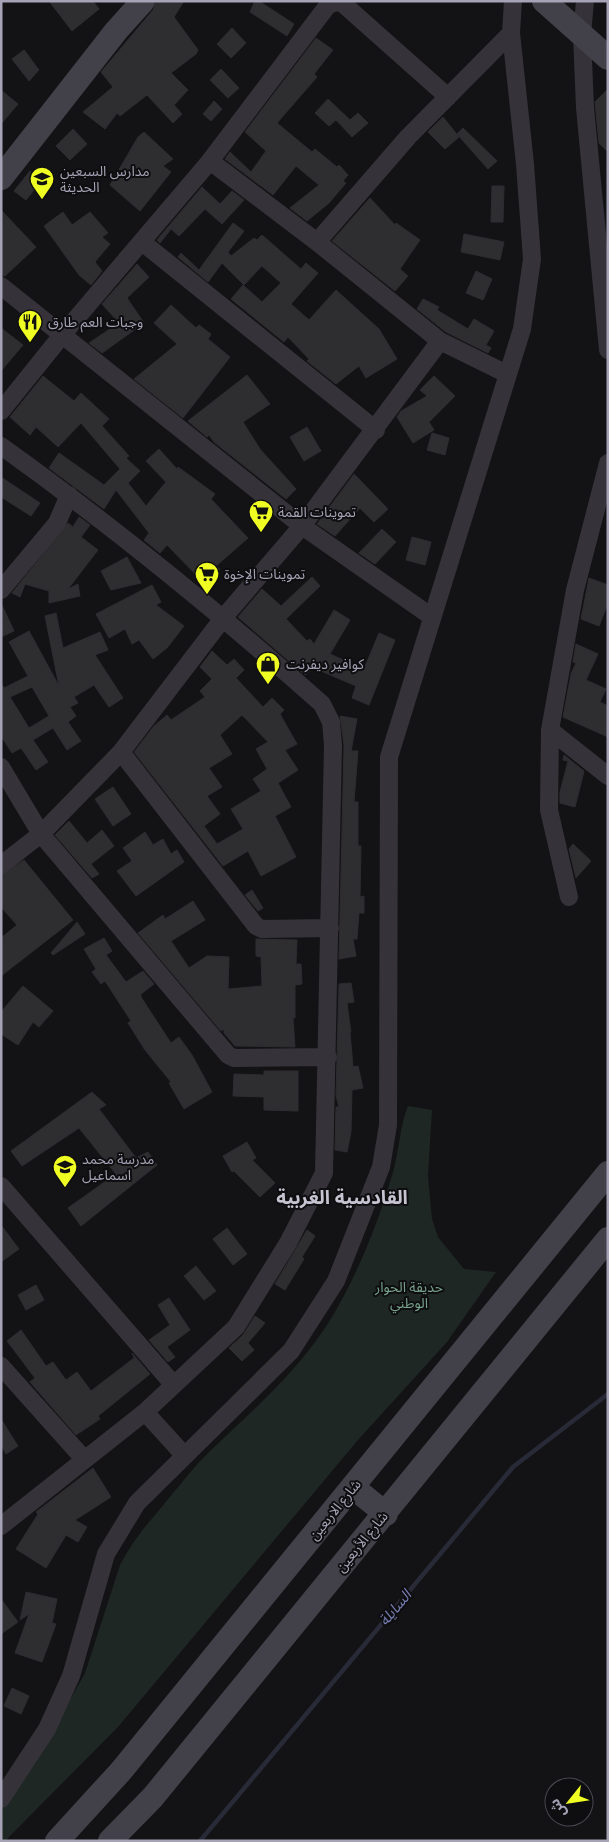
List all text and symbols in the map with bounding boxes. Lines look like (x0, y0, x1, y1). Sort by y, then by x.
place label: مدارس السبعين الحديثة (60, 163, 150, 196)
school or university icon: مدارس السبعين الحديثة (29, 166, 55, 200)
restaurant icon: وجبات العم طارق (17, 309, 43, 343)
place label: وجبات العم طارق (48, 314, 143, 333)
supermarket icon: تموينات القمة (248, 499, 274, 533)
place label: تموينات القمة (278, 504, 356, 521)
supermarket icon: تموينات الإخوة (194, 561, 220, 595)
place label: تموينات الإخوة (224, 566, 305, 584)
shop icon: كوافير ديفرنت (255, 651, 281, 685)
place label: كوافير ديفرنت (286, 656, 364, 673)
place label: مدرسة محمد اسماعيل (82, 1151, 154, 1184)
school or university icon: مدرسة محمد اسماعيل (52, 1154, 78, 1188)
district label: القادسية الغربية (276, 1187, 408, 1209)
park label: حديقة الحوار الوطني (374, 1279, 443, 1314)
street label: شارع الاربعين (305, 1476, 366, 1545)
street label: شارع الأربعين (332, 1508, 393, 1577)
water label: السايلة (375, 1585, 416, 1629)
north arrow (544, 1777, 594, 1827)
text: ش (546, 1796, 570, 1821)

